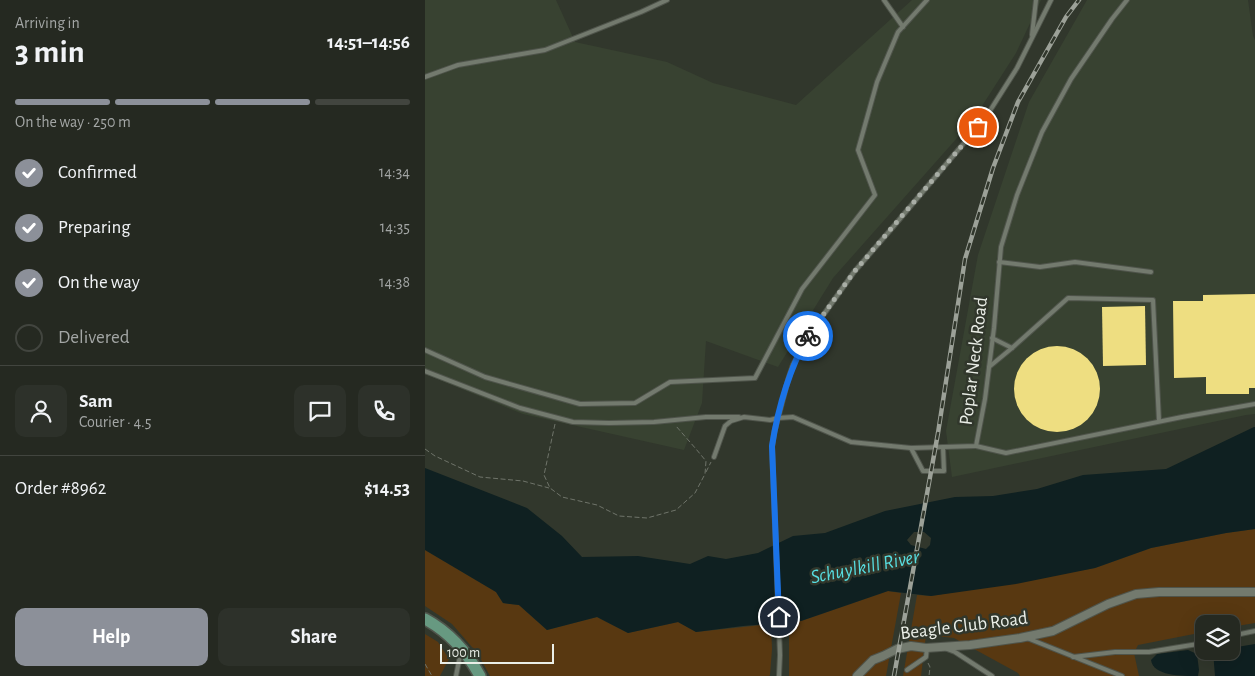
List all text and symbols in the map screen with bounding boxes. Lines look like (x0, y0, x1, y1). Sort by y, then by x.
text: Arriving in (15, 15, 80, 31)
text: 14:51–14:56 (327, 33, 410, 52)
text: 3 min (15, 36, 85, 68)
pin (957, 106, 999, 148)
icon: bag (964, 113, 992, 141)
text: On the way · 250 m (15, 114, 131, 130)
icon: check (15, 159, 43, 187)
text: Confirmed (58, 163, 137, 182)
text: 14:34 (379, 164, 410, 180)
icon: check (15, 214, 43, 242)
text: Preparing (58, 218, 131, 237)
text: 14:35 (380, 219, 410, 235)
icon: check (15, 269, 43, 297)
text: On the way (58, 273, 140, 292)
text: 14:38 (379, 274, 410, 290)
street label: Poplar Neck Road (957, 296, 991, 426)
courier (783, 311, 833, 361)
icon: bike (794, 322, 822, 350)
text: Delivered (58, 328, 130, 347)
button: person (15, 385, 67, 437)
button: chat (294, 385, 346, 437)
button: phone (358, 385, 410, 437)
text: Sam (79, 392, 113, 411)
text: Courier · 4.5 (79, 414, 151, 430)
text: Order #8962 (15, 479, 106, 498)
text: $14.53 (364, 479, 410, 498)
water label: Schuylkill River (809, 547, 922, 587)
pin (758, 596, 800, 638)
icon: home (765, 603, 793, 631)
button: Help (15, 608, 208, 666)
button: Share (218, 608, 410, 666)
street label: Beagle Club Road (899, 609, 1029, 643)
map controls (1195, 615, 1240, 660)
button: layers (1195, 615, 1240, 660)
scale bar (440, 641, 554, 664)
text: 100 m (447, 646, 480, 660)

